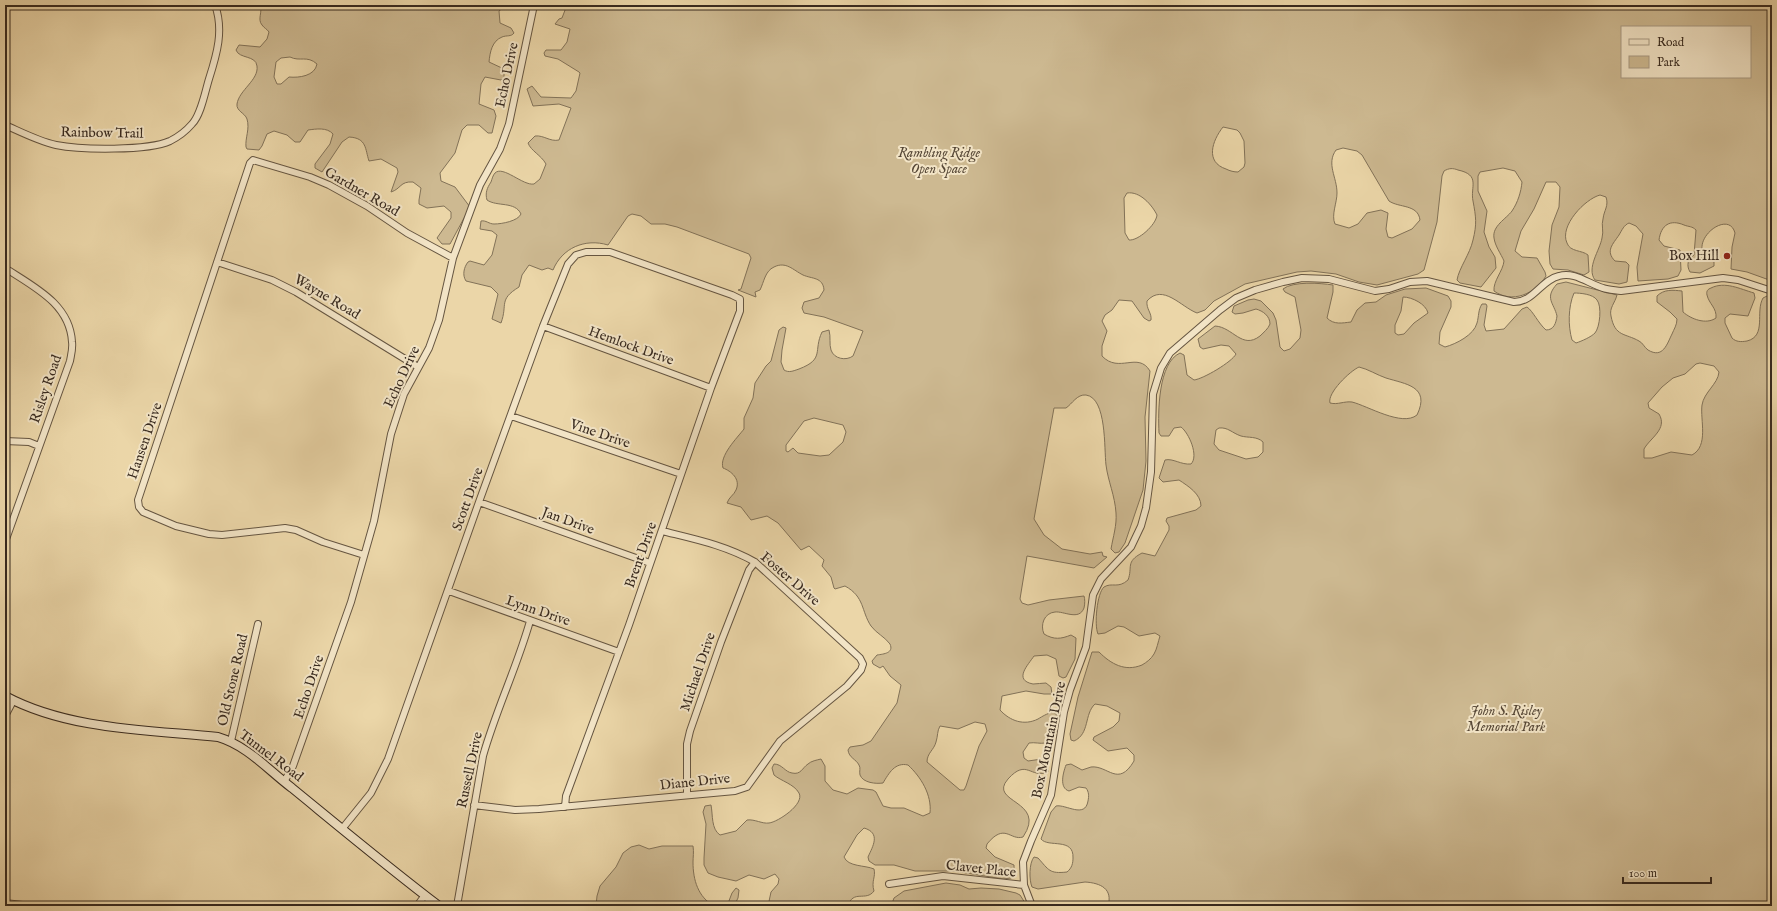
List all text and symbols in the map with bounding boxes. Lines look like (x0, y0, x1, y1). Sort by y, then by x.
legend (1621, 26, 1751, 78)
text: Road (1657, 35, 1685, 50)
street label: Echo Drive (491, 40, 523, 109)
text: Park (1657, 55, 1680, 70)
street label: Rainbow Trail (60, 123, 144, 143)
park label: Rambling Ridge Open Space (898, 144, 980, 178)
street label: Gardner Road (321, 163, 403, 221)
place label: Box Hill (1669, 247, 1719, 265)
marker: Box Hill (1722, 251, 1732, 261)
street label: Wayne Road (291, 270, 364, 324)
street label: Hemlock Drive (586, 322, 677, 370)
street label: Echo Drive (380, 343, 424, 411)
street label: Risley Road (26, 352, 66, 426)
street label: Hansen Drive (123, 400, 167, 482)
street label: Vine Drive (567, 415, 633, 453)
street label: Scott Drive (448, 464, 488, 533)
street label: Jan Drive (537, 503, 597, 539)
street label: Brent Drive (621, 519, 661, 590)
street label: Foster Drive (756, 548, 824, 610)
street label: Lynn Drive (503, 592, 573, 631)
street label: Michael Drive (676, 630, 720, 714)
street label: Old Stone Road (214, 632, 252, 728)
street label: Echo Drive (290, 652, 328, 721)
street label: Box Mountain Drive (1028, 679, 1070, 800)
park label: John S. Risley Memorial Park (1467, 702, 1546, 736)
street label: Tunnel Road (235, 726, 307, 786)
street label: Russell Drive (453, 730, 487, 810)
street label: Diane Drive (659, 769, 732, 795)
street label: Clavet Place (945, 856, 1018, 882)
scale bar (1623, 859, 1711, 885)
text: 100 m (1629, 866, 1657, 881)

